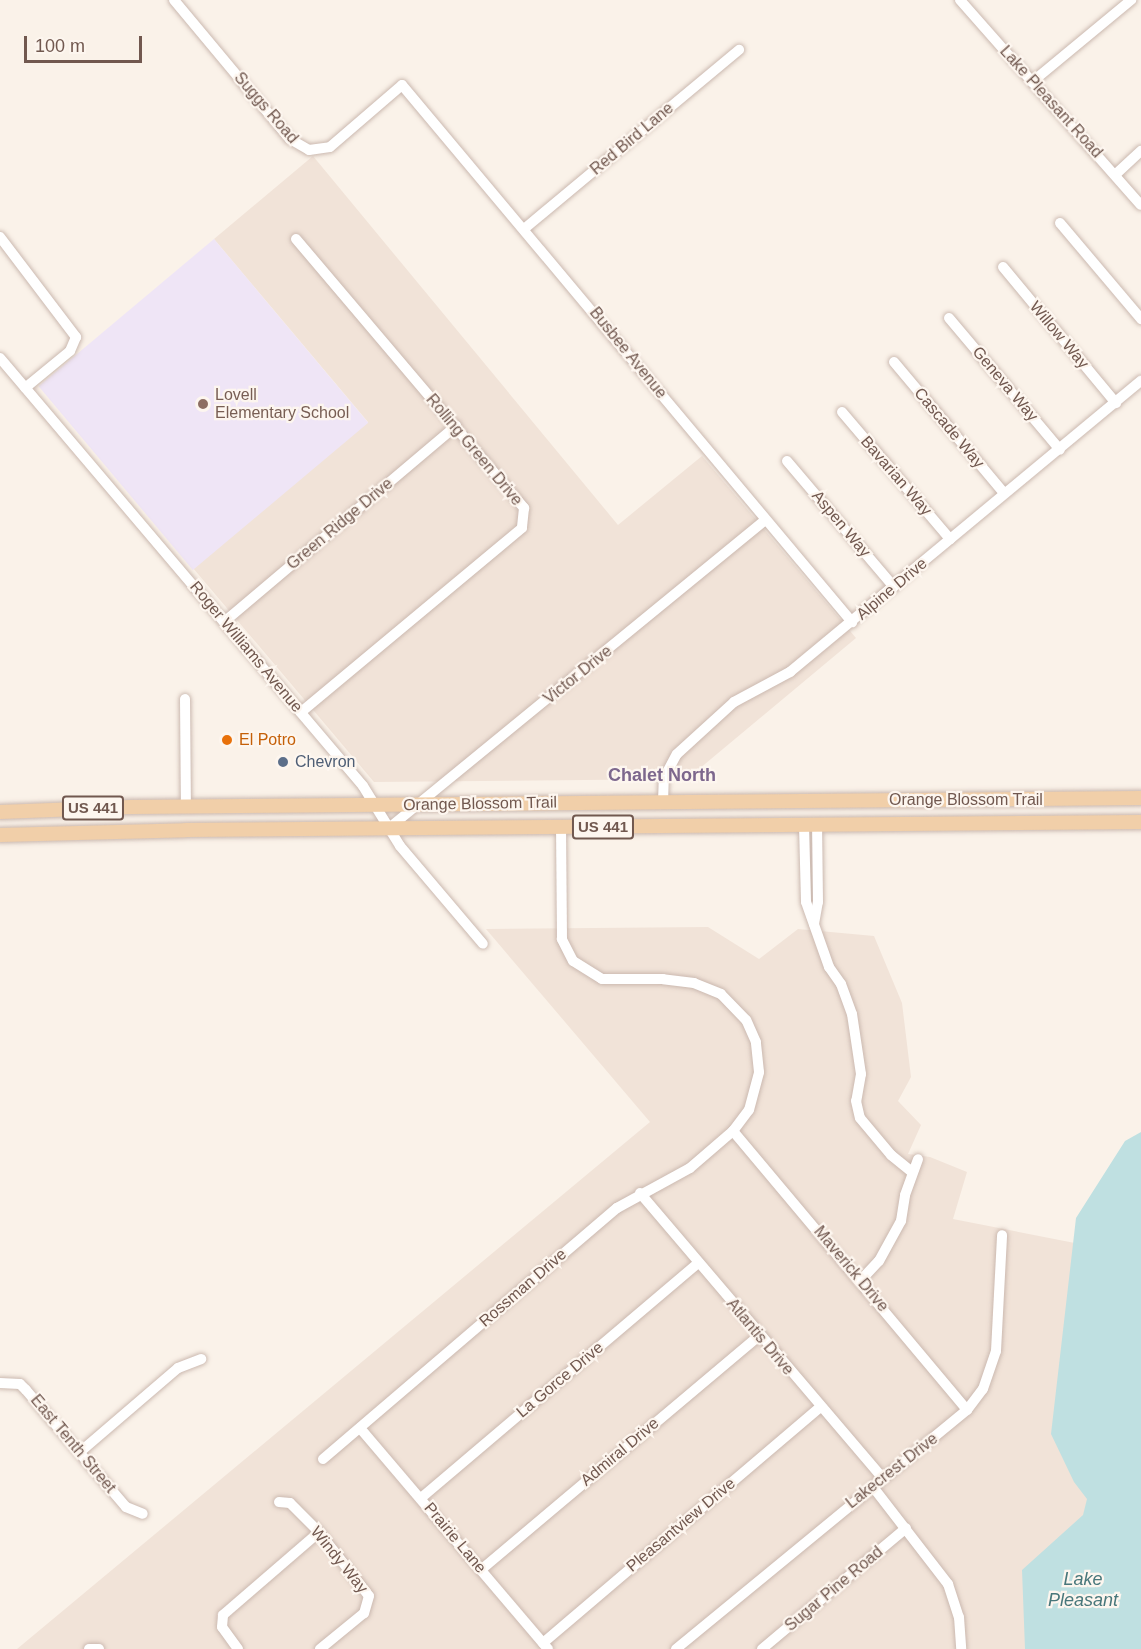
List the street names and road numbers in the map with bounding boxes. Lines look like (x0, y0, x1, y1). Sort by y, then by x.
street label: Lake Pleasant Road (996, 42, 1106, 162)
street label: Suggs Road (230, 68, 302, 148)
street label: Red Bird Lane (587, 99, 677, 179)
street label: Willow Way (1025, 297, 1093, 373)
street label: Busbee Avenue (585, 303, 671, 403)
street label: Geneva Way (968, 343, 1042, 425)
street label: Cascade Way (910, 384, 988, 472)
street label: Rolling Green Drive (422, 390, 526, 510)
street label: Bavarian Way (856, 432, 936, 520)
street label: Green Ridge Drive (283, 474, 397, 574)
street label: Aspen Way (808, 487, 874, 561)
street label: Alpine Drive (853, 554, 931, 624)
street label: Roger Williams Avenue (185, 577, 307, 717)
street label: Victor Drive (540, 642, 616, 708)
street label: Orange Blossom Trail (889, 790, 1043, 810)
street label: Orange Blossom Trail (403, 793, 557, 815)
road number: US 441 (62, 796, 124, 820)
road number: US 441 (572, 815, 634, 839)
street label: Maverick Drive (810, 1222, 892, 1316)
street label: Rossman Drive (475, 1245, 571, 1331)
street label: Atlantis Drive (722, 1295, 798, 1379)
street label: La Gorce Drive (513, 1338, 607, 1422)
street label: East Tenth Street (26, 1391, 120, 1497)
street label: Admiral Drive (577, 1414, 663, 1490)
street label: Lakecrest Drive (842, 1429, 942, 1513)
street label: Pleasantview Drive (623, 1474, 739, 1576)
street label: Prairie Lane (420, 1499, 490, 1577)
street label: Windy Way (306, 1523, 372, 1597)
street label: Sugar Pine Road (781, 1542, 887, 1636)

